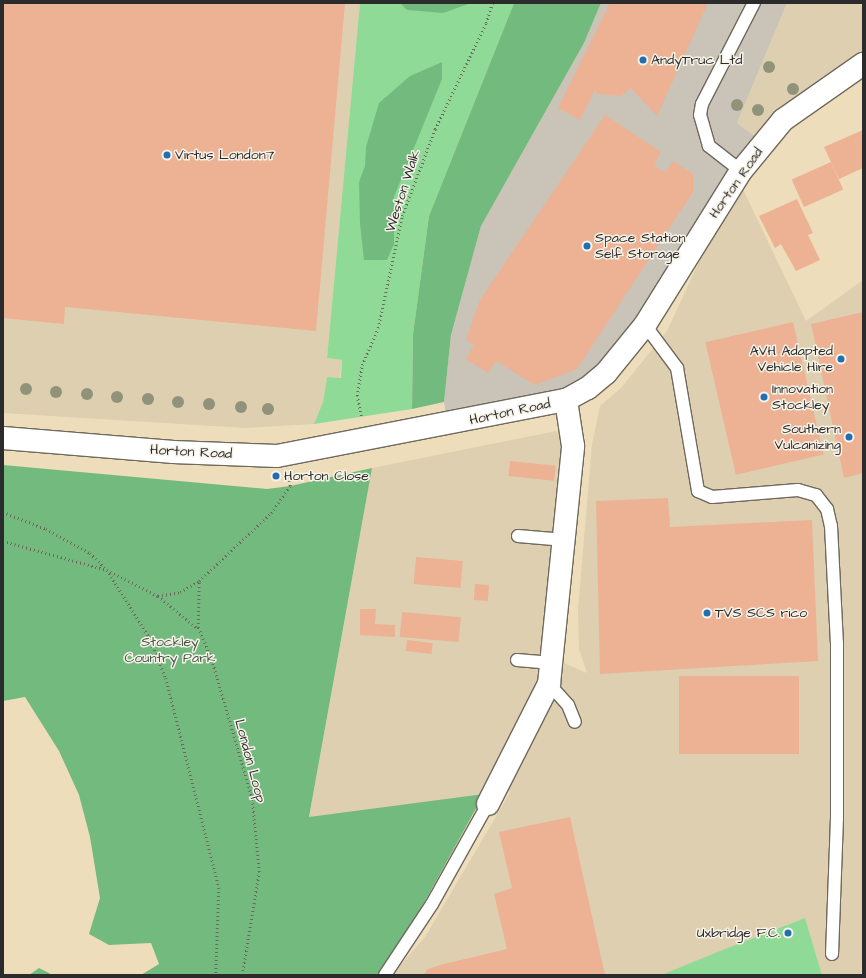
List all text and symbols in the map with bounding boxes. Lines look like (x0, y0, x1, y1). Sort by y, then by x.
place label: AndyTruc Ltd (651, 52, 742, 68)
marker: AndyTruc Ltd (638, 55, 648, 65)
street label: Horton Road (705, 144, 767, 222)
place label: Virtus London7 (175, 147, 274, 163)
street label: Weston Walk (382, 148, 424, 234)
marker: Virtus London7 (162, 150, 172, 160)
place label: Space Station Self Storage (595, 230, 685, 262)
marker: Space Station Self Storage (582, 241, 592, 251)
place label: AVH Adapted Vehicle Hire (750, 343, 833, 376)
marker: AVH Adapted Vehicle Hire (836, 354, 846, 364)
place label: Innovation Stockley (772, 381, 833, 414)
marker: Innovation Stockley (759, 392, 769, 402)
street label: Horton Road (468, 395, 552, 429)
place label: Southern Vulcanizing (775, 421, 841, 454)
marker: Southern Vulcanizing (844, 432, 854, 442)
street label: Horton Road (149, 441, 233, 463)
place label: Horton Close (284, 468, 369, 484)
marker: Horton Close (271, 471, 281, 481)
place label: TVS SCS rico (715, 605, 807, 621)
marker: TVS SCS rico (702, 608, 712, 618)
park label: Stockley Country Park (125, 634, 215, 666)
street label: London Loop (231, 718, 269, 804)
place label: Uxbridge F.C. (697, 925, 780, 941)
marker: Uxbridge F.C. (783, 928, 793, 938)

